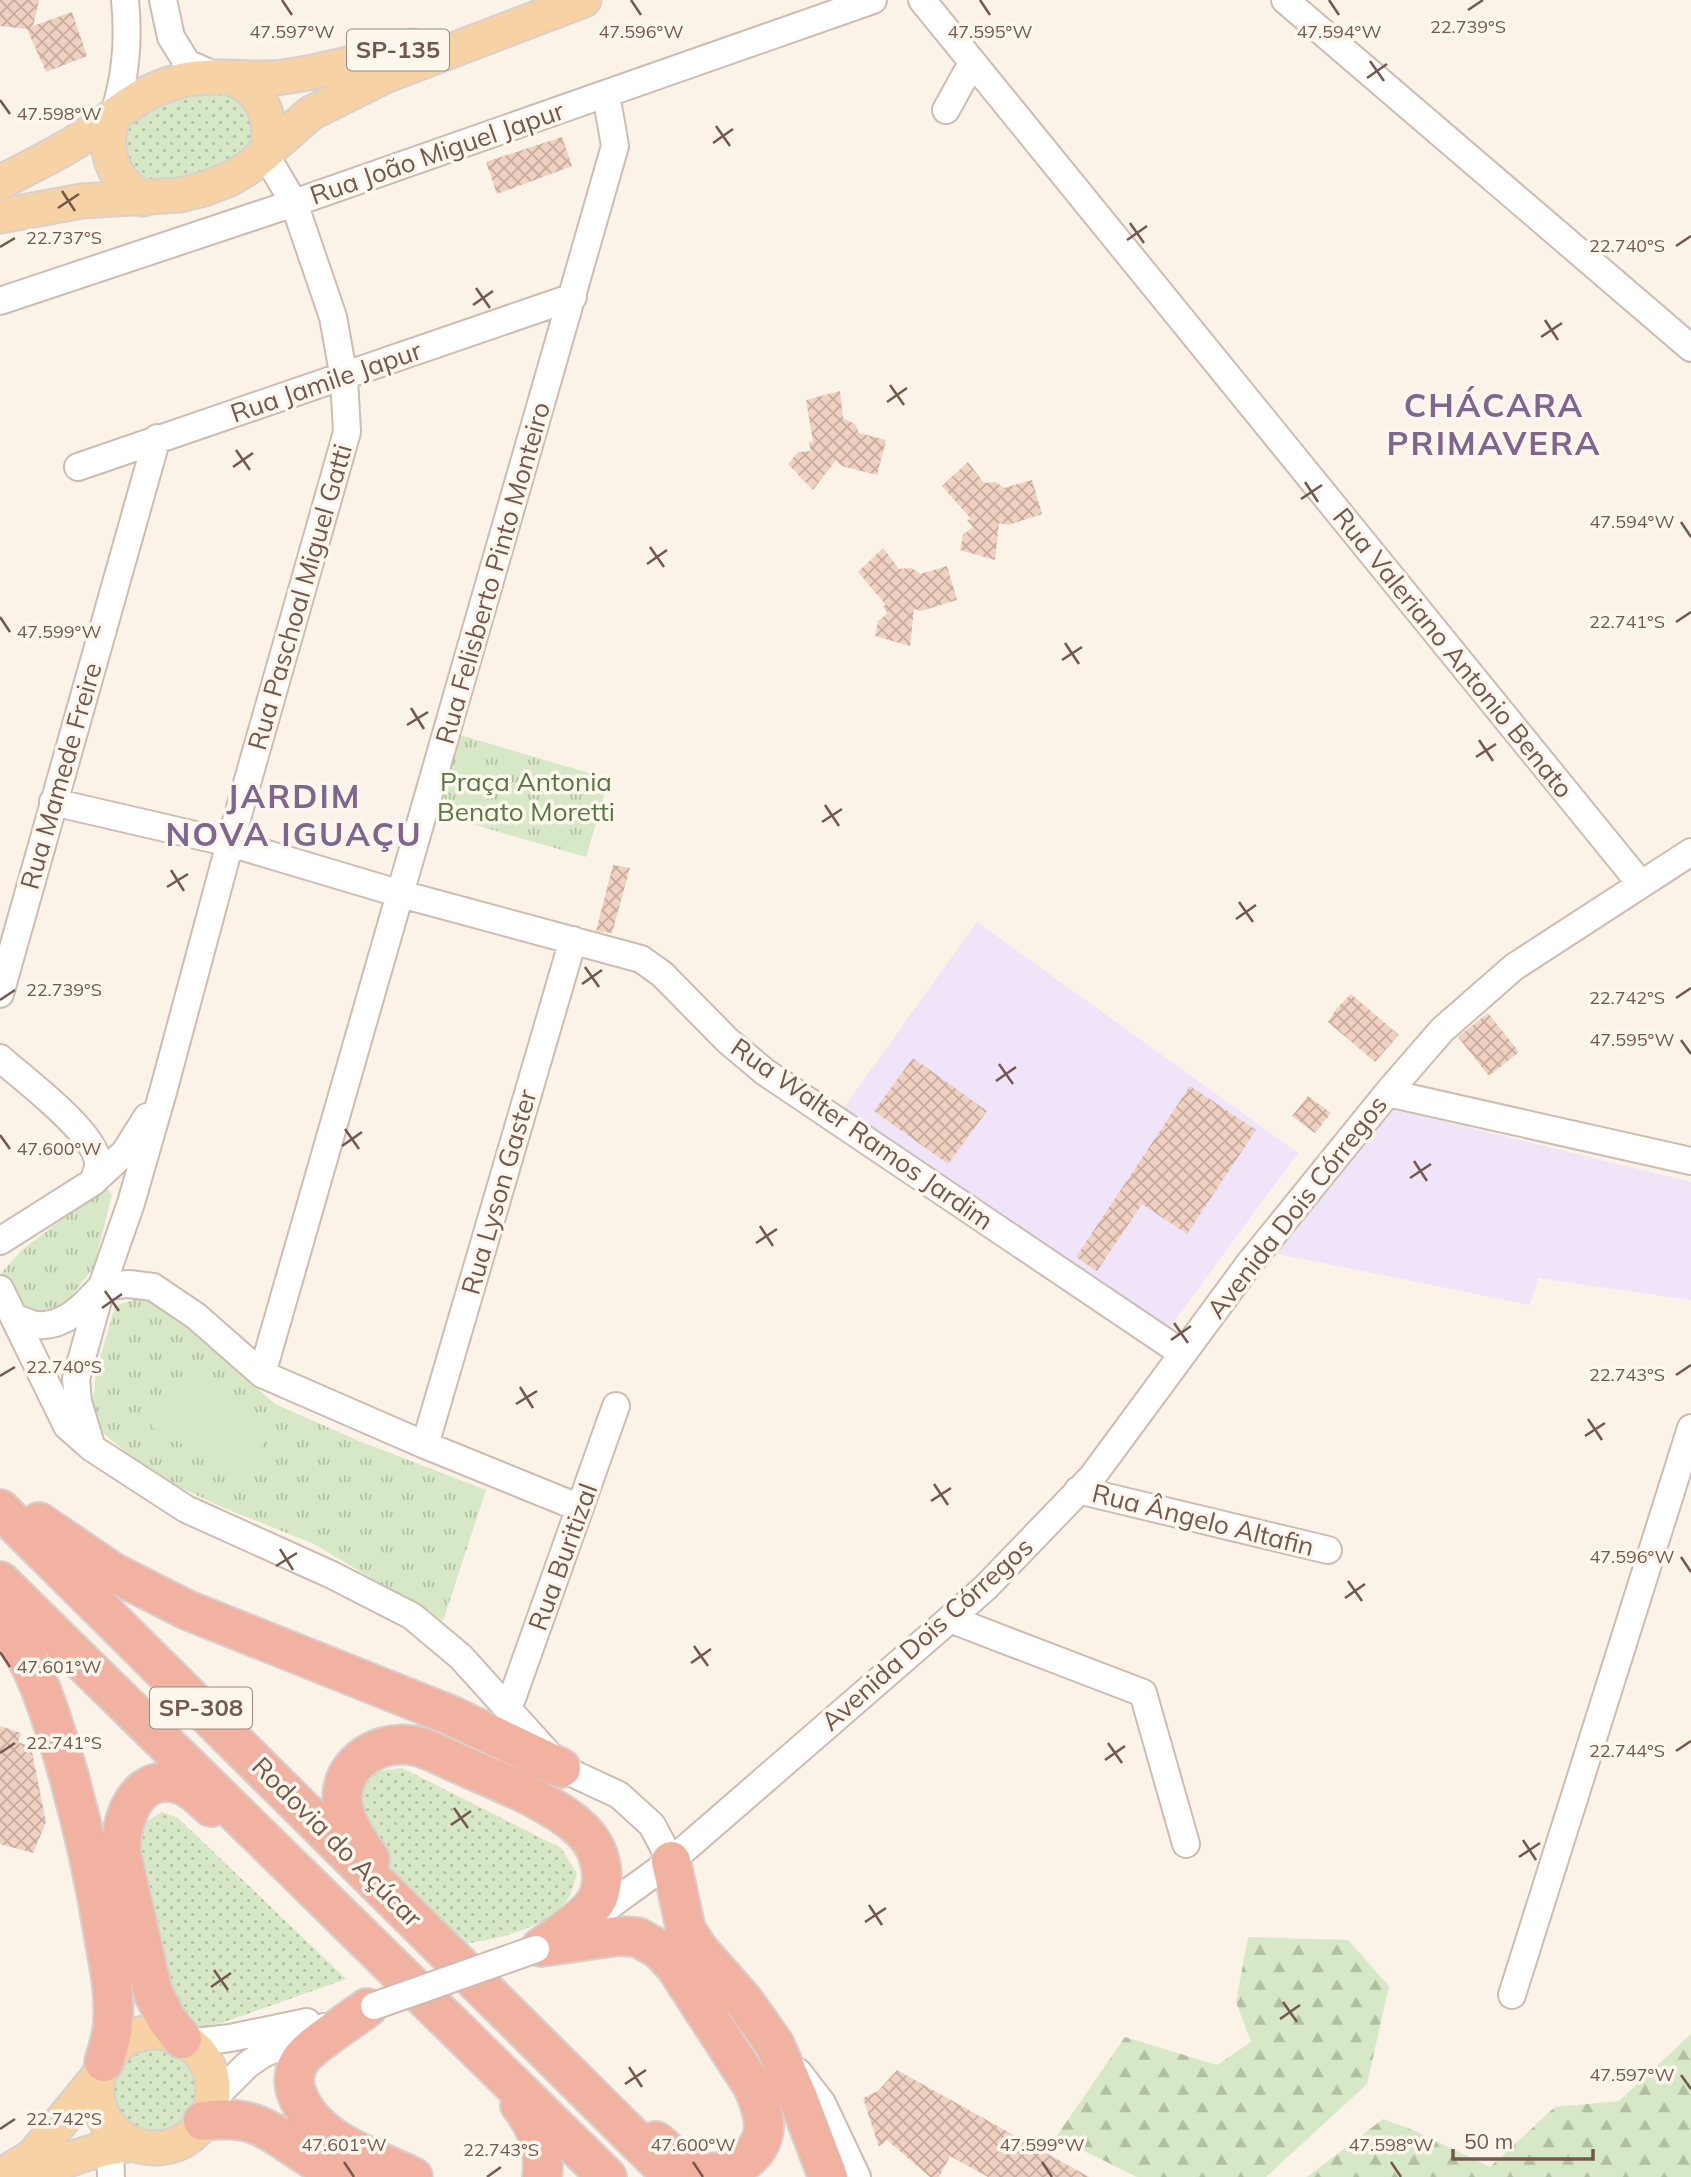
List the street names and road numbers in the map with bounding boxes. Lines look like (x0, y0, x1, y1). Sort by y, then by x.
road number: SP-135 (347, 30, 449, 70)
street label: Rua João Miguel Japur (305, 93, 569, 212)
street label: Rua Jamile Japur (226, 333, 426, 430)
street label: Rua Felisberto Pinto Monteiro (428, 398, 557, 748)
street label: Rua Paschoal Miguel Gatti (240, 440, 359, 754)
street label: Rua Valeriano Antonio Benato (1326, 501, 1581, 804)
street label: Rua Mamede Freire (12, 659, 109, 893)
street label: Rua Walter Ramos Jardim (725, 1030, 1000, 1237)
street label: Rua Lyson Gaster (453, 1085, 544, 1298)
street label: Avenida Dois Córregos (1199, 1089, 1394, 1325)
street label: Rua Ângelo Altafin (1089, 1476, 1317, 1563)
street label: Rua Buritizal (521, 1479, 604, 1635)
street label: Avenida Dois Córregos (814, 1530, 1039, 1737)
road number: SP-308 (150, 1688, 252, 1728)
street label: Rodovia do Açúcar (245, 1750, 430, 1934)

